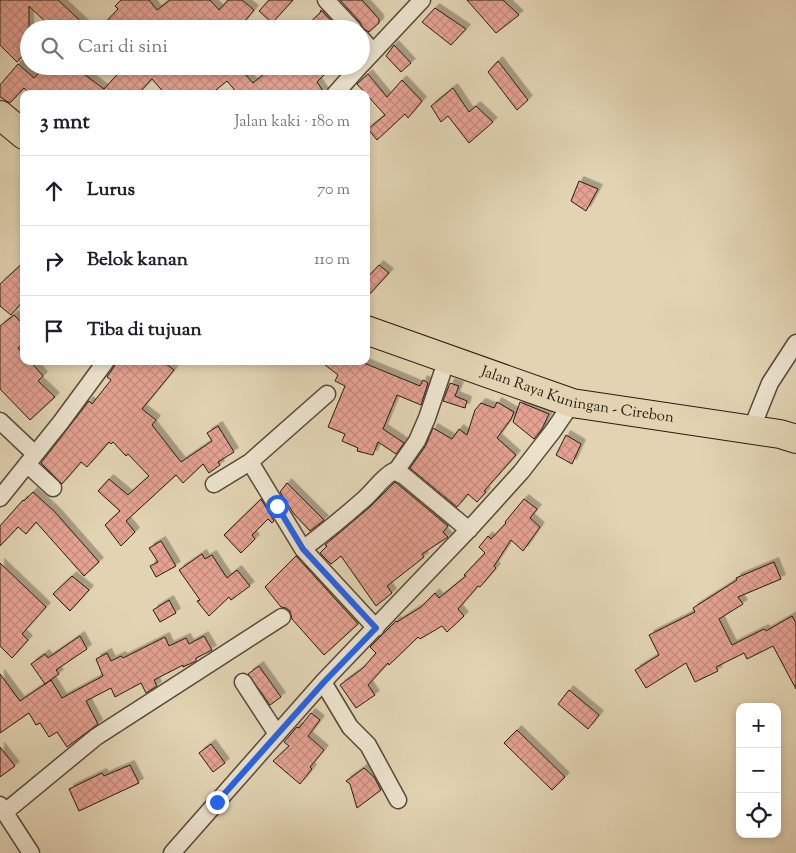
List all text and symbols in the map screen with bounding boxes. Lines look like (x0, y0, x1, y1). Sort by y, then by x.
search box (20, 20, 370, 75)
icon: search (38, 34, 66, 62)
text: Cari di sini (78, 34, 168, 61)
text: 3 mnt (40, 108, 90, 138)
text: Jalan kaki · 180 m (235, 111, 350, 134)
icon: ahead (40, 177, 68, 205)
text: Lurus (87, 177, 135, 204)
text: 70 m (317, 179, 350, 202)
icon: right (40, 247, 68, 275)
text: Belok kanan (87, 247, 188, 274)
text: 110 m (314, 249, 350, 272)
icon: arrive (40, 317, 68, 345)
text: Tiba di tujuan (87, 317, 202, 344)
street label: Jalan Raya Kuningan - Cirebon (477, 361, 675, 429)
route start (266, 495, 289, 518)
map controls (736, 703, 781, 838)
button: + (736, 703, 781, 748)
button: − (736, 748, 781, 793)
route end (206, 791, 229, 814)
button: locate (736, 793, 781, 838)

